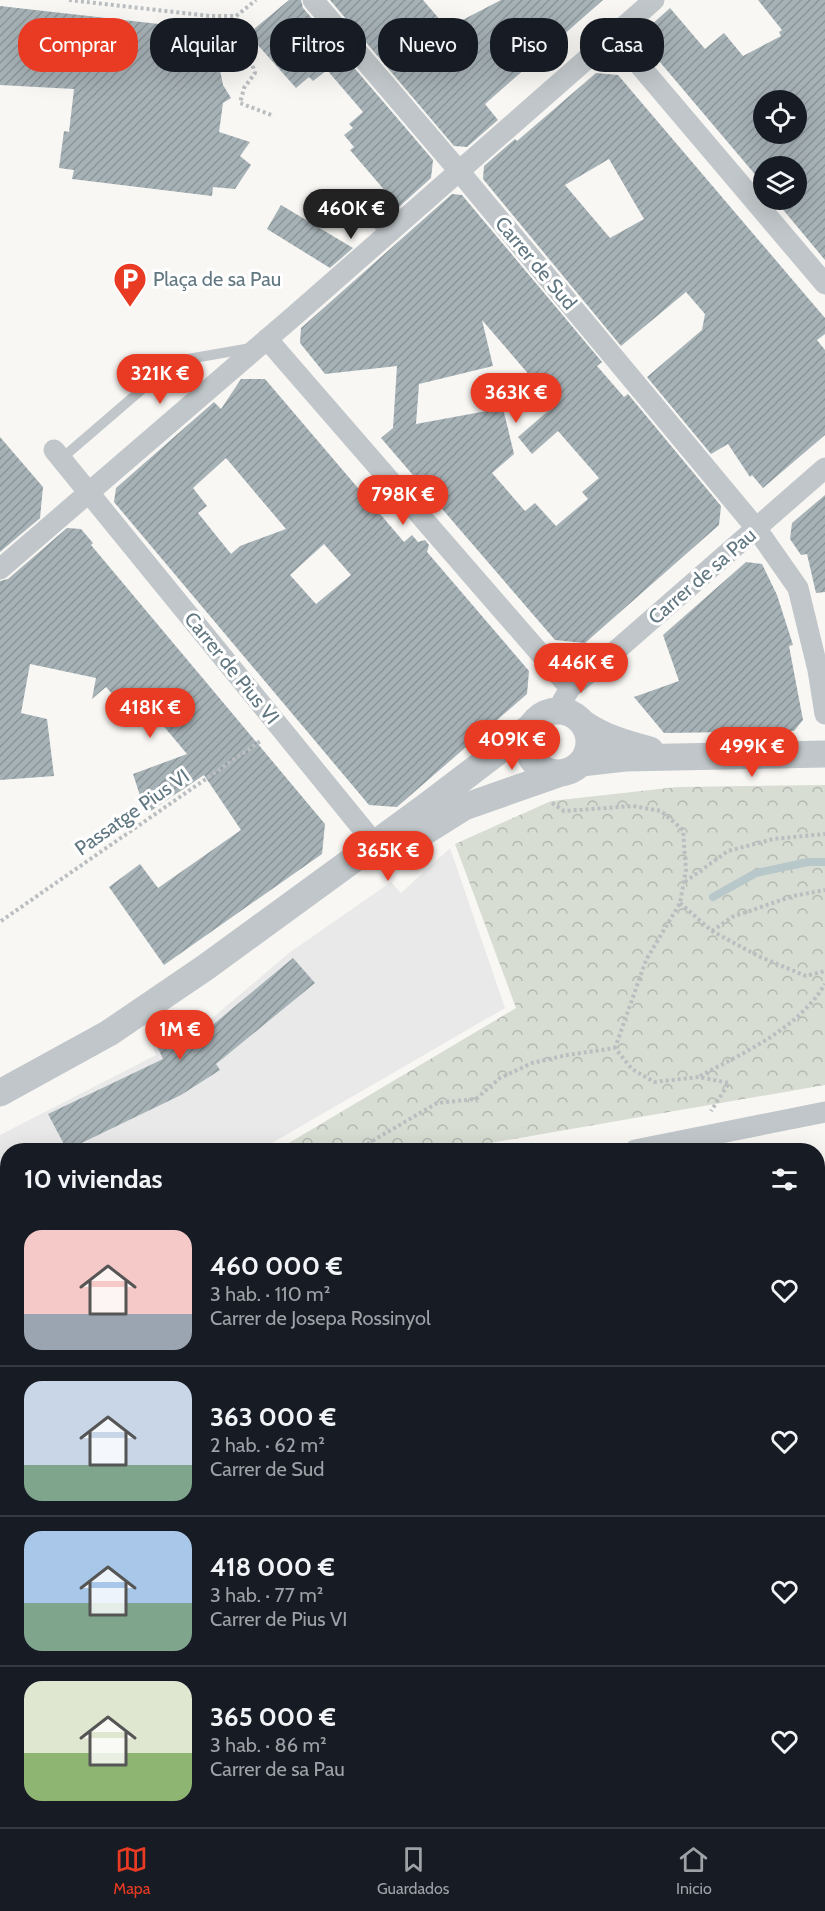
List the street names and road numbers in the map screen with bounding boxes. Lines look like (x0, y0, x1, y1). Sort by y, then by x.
street label: Carrer de Sud (490, 211, 582, 315)
street label: Carrer de sa Pau (643, 523, 761, 629)
street label: Carrer de Pius VI (179, 607, 285, 729)
street label: Passatge Pius VI (70, 764, 194, 860)

